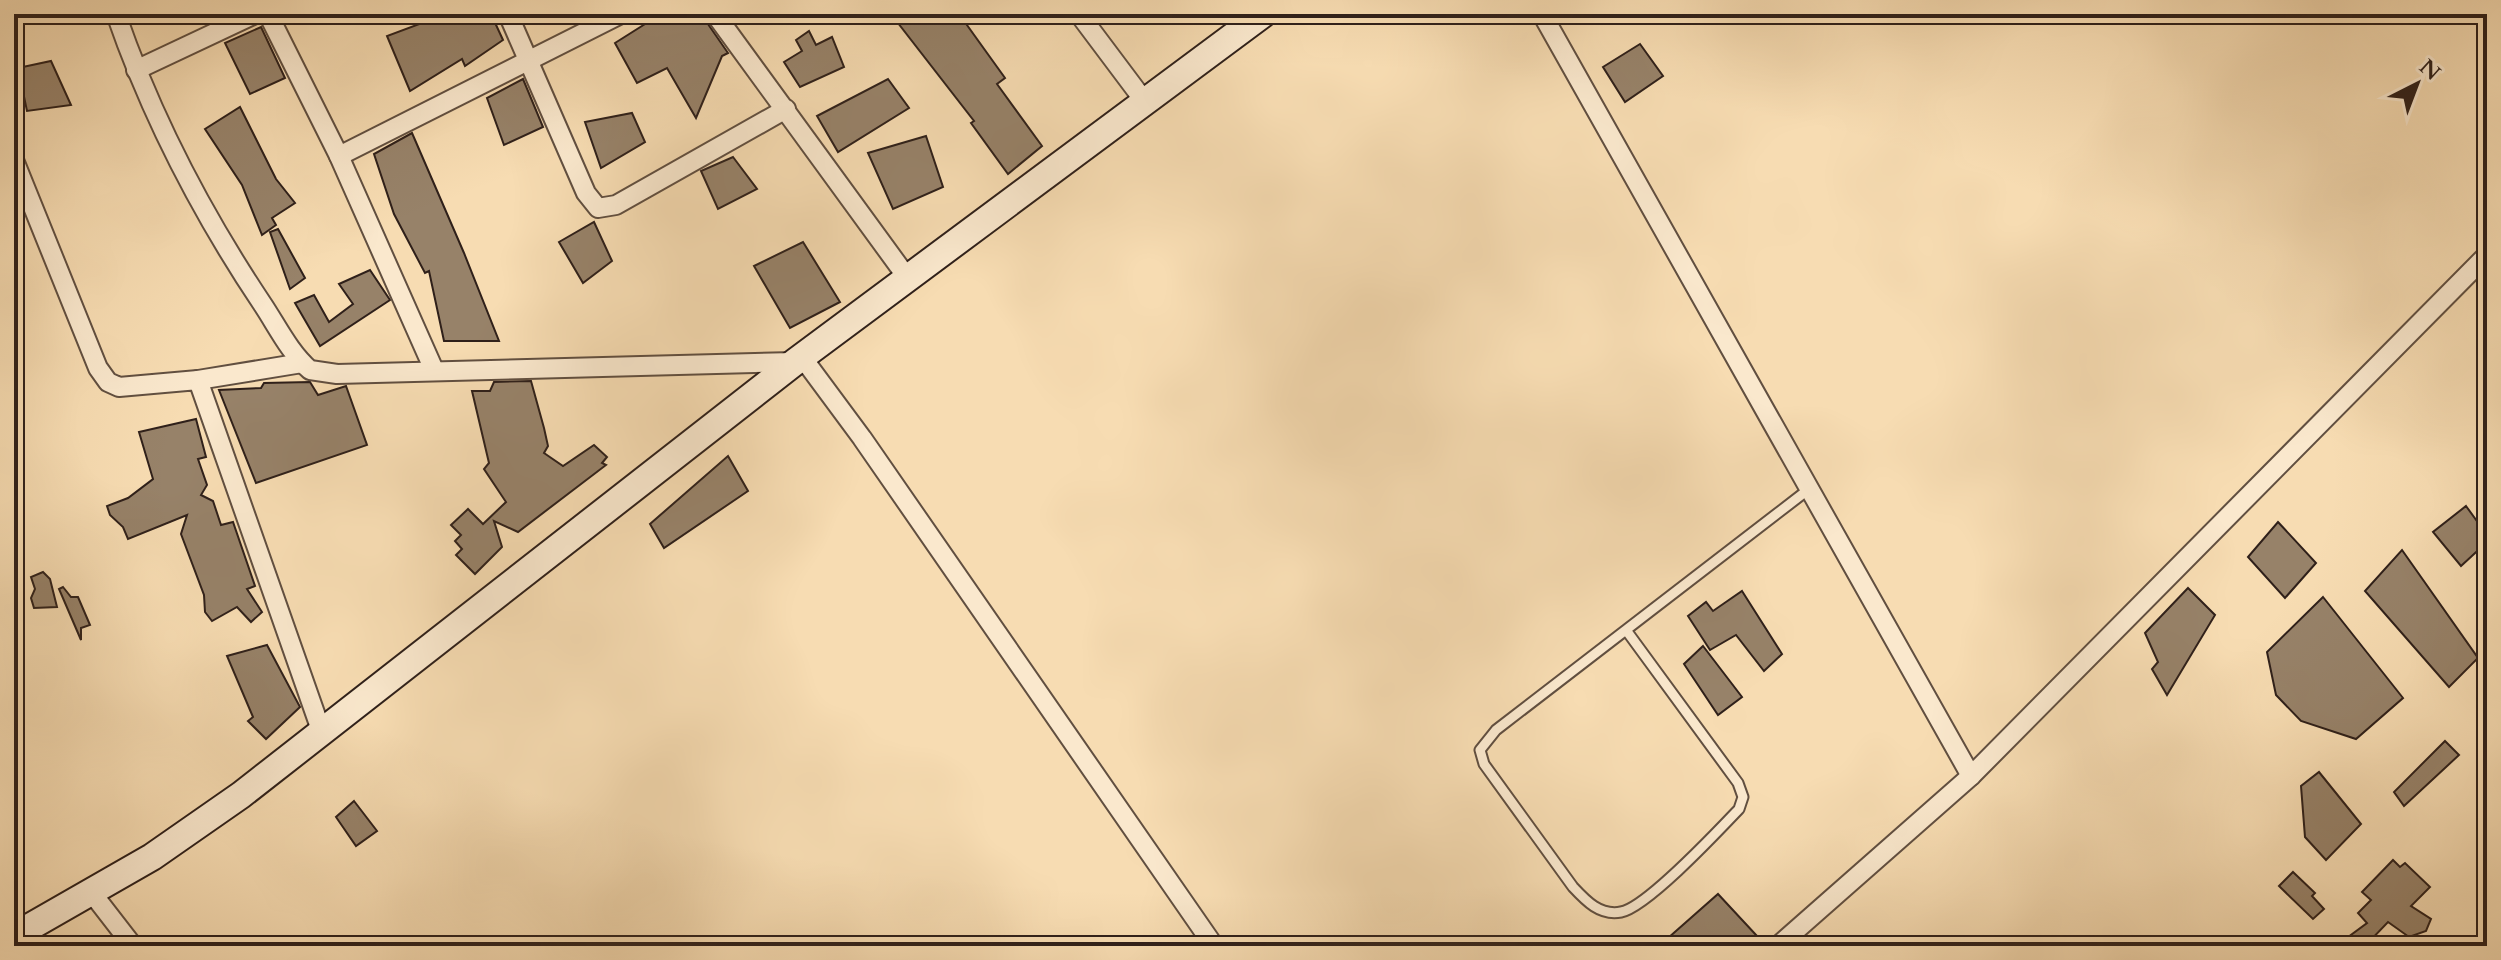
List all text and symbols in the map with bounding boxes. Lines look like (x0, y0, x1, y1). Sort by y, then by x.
north arrow (2377, 44, 2457, 124)
text: N (2413, 52, 2447, 87)

